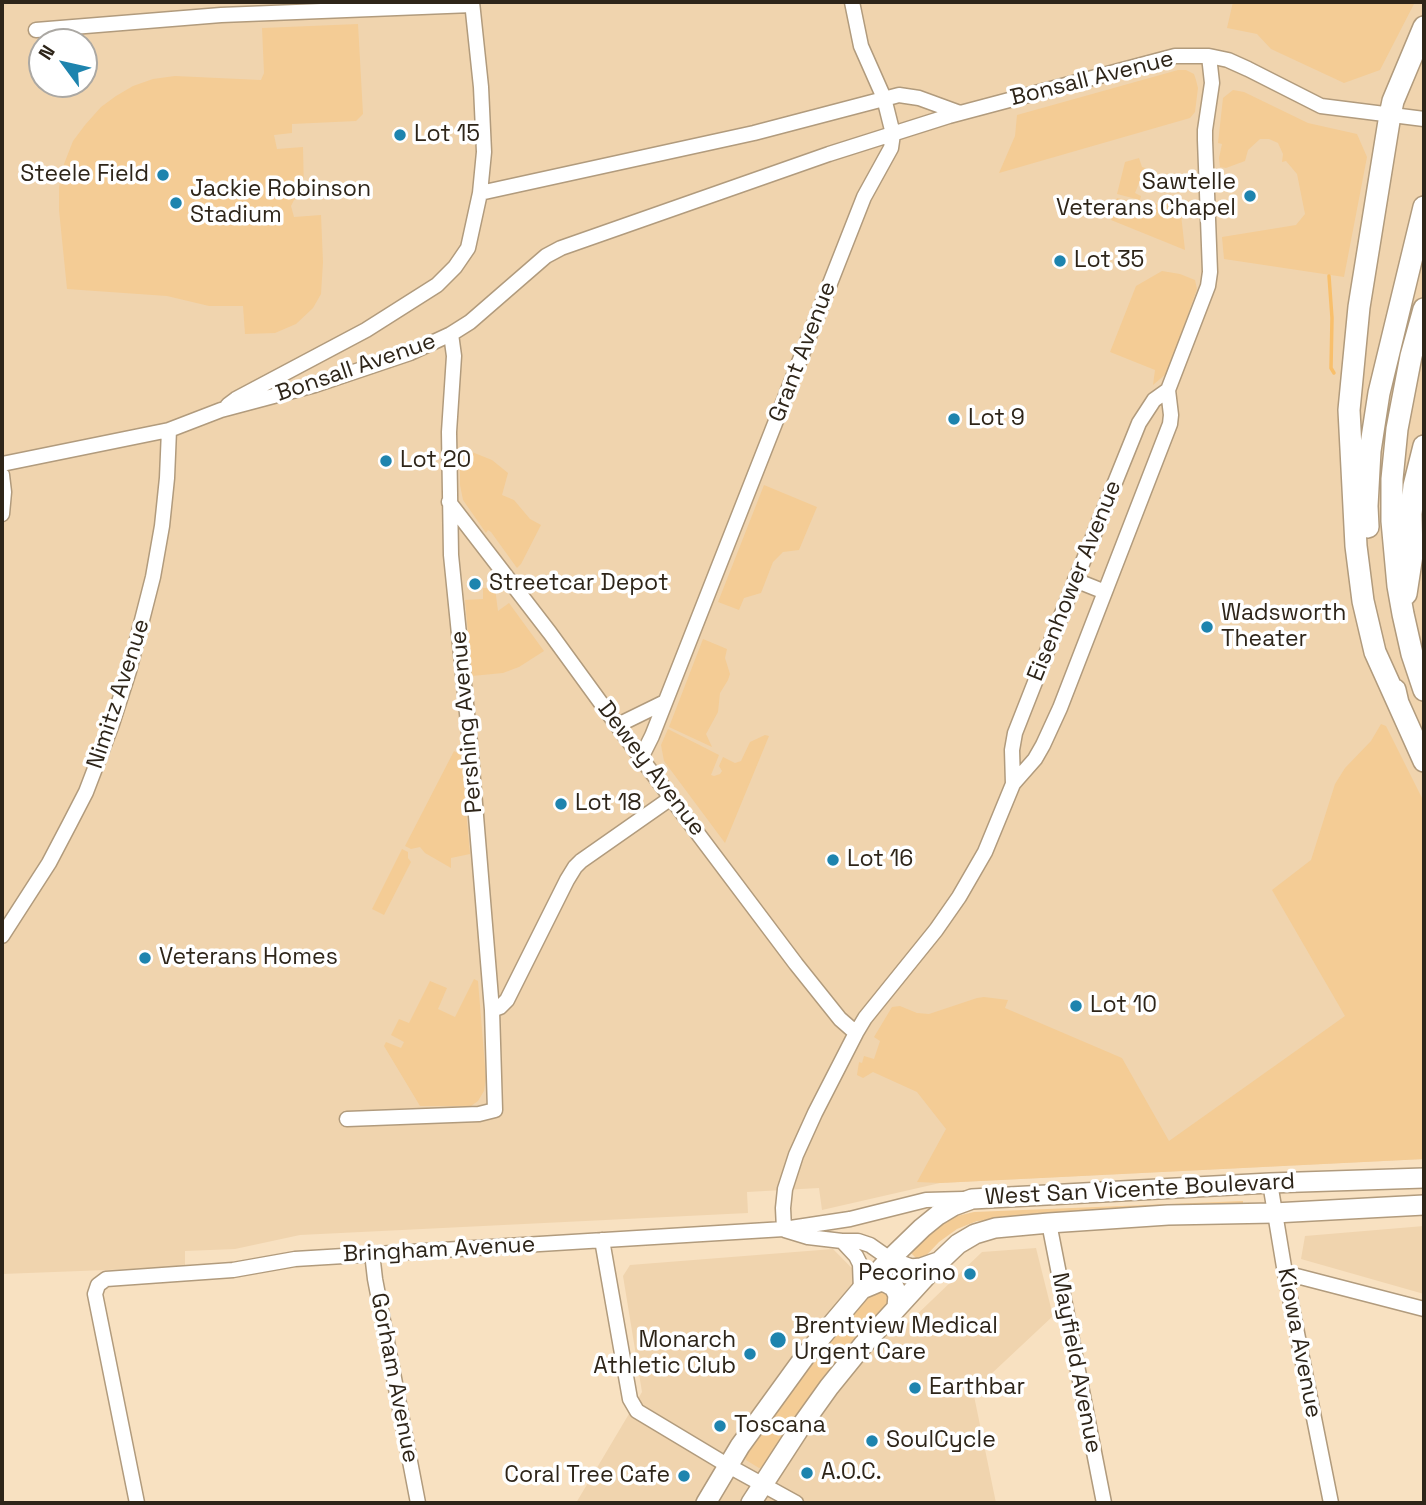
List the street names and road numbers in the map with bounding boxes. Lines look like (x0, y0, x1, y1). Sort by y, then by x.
street label: Bonsall Avenue (1008, 45, 1176, 113)
street label: Grant Avenue (764, 278, 842, 426)
street label: Bonsall Avenue (272, 328, 440, 408)
street label: Eisenhower Avenue (1022, 477, 1128, 685)
street label: Nimitz Avenue (82, 616, 156, 772)
street label: Pershing Avenue (445, 629, 489, 815)
street label: Dewey Avenue (591, 696, 711, 842)
street label: West San Vicente Boulevard (984, 1168, 1296, 1212)
street label: Bringham Avenue (342, 1231, 536, 1269)
street label: Kiowa Avenue (1271, 1266, 1327, 1420)
street label: Mayfield Avenue (1045, 1270, 1107, 1456)
street label: Gorham Avenue (364, 1291, 424, 1465)

